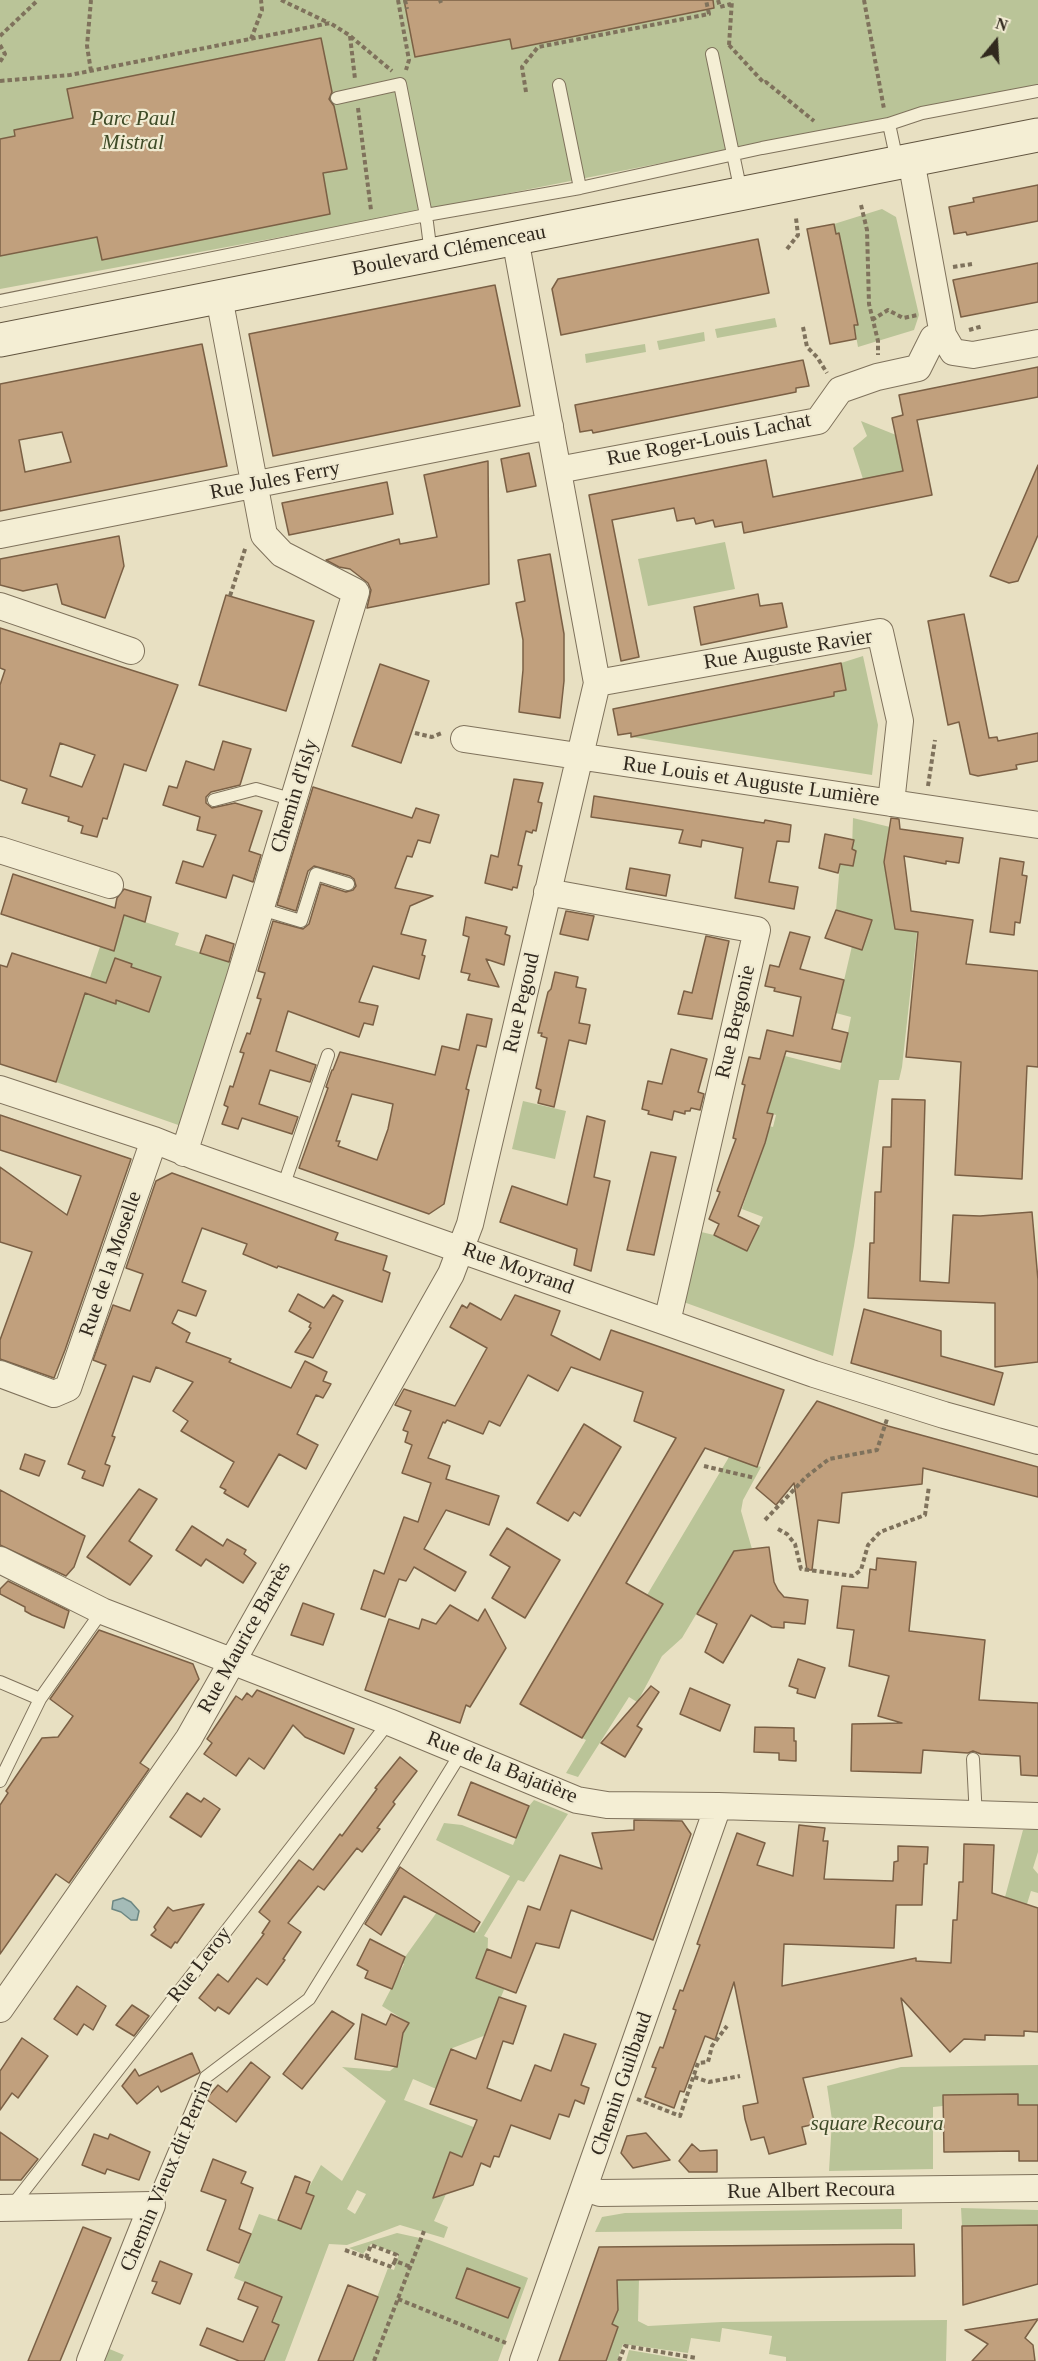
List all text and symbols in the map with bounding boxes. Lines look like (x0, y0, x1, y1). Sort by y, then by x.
north arrow (966, 12, 1026, 72)
text: N (994, 15, 1010, 34)
park label: Parc Paul Mistral (91, 106, 175, 156)
street label: Boulevard Clémenceau (350, 220, 548, 282)
street label: Rue Roger-Louis Lachat (605, 408, 813, 472)
street label: Rue Jules Ferry (208, 456, 342, 506)
street label: Rue Auguste Ravier (702, 624, 874, 676)
street label: Chemin d'Isly (266, 736, 324, 856)
street label: Rue Louis et Auguste Lumière (621, 752, 881, 812)
street label: Rue Pegoud (498, 950, 546, 1056)
street label: Rue Bergonie (711, 963, 761, 1081)
street label: Rue de la Moselle (74, 1188, 148, 1340)
street label: Rue Moyrand (459, 1237, 577, 1301)
street label: Rue Maurice Barrès (193, 1558, 297, 1718)
street label: Rue de la Bajatière (423, 1726, 581, 1810)
street label: Rue Leroy (163, 1922, 237, 2008)
street label: Chemin Guilbaud (586, 2009, 658, 2159)
street label: Chemin Vieux dit Perrin (115, 2076, 219, 2276)
park label: square Recoura (811, 2111, 943, 2137)
street label: Rue Albert Recoura (727, 2177, 895, 2205)

